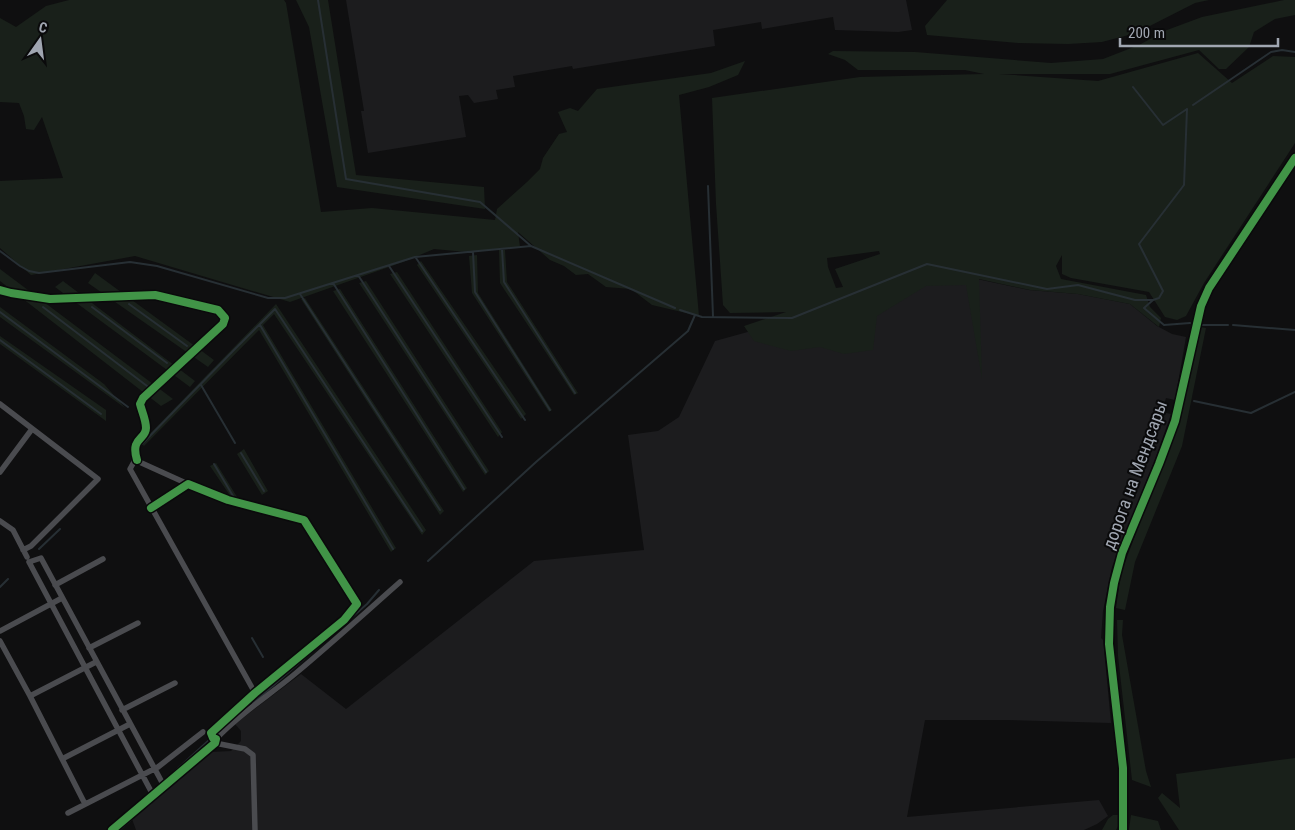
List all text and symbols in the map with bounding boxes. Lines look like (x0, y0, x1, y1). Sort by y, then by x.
north arrow (15, 15, 65, 65)
scale bar (1120, 15, 1278, 47)
text: С (37, 19, 49, 36)
text: 200 m (1128, 24, 1165, 42)
street label: дорога на Мендсары (1098, 398, 1171, 552)

